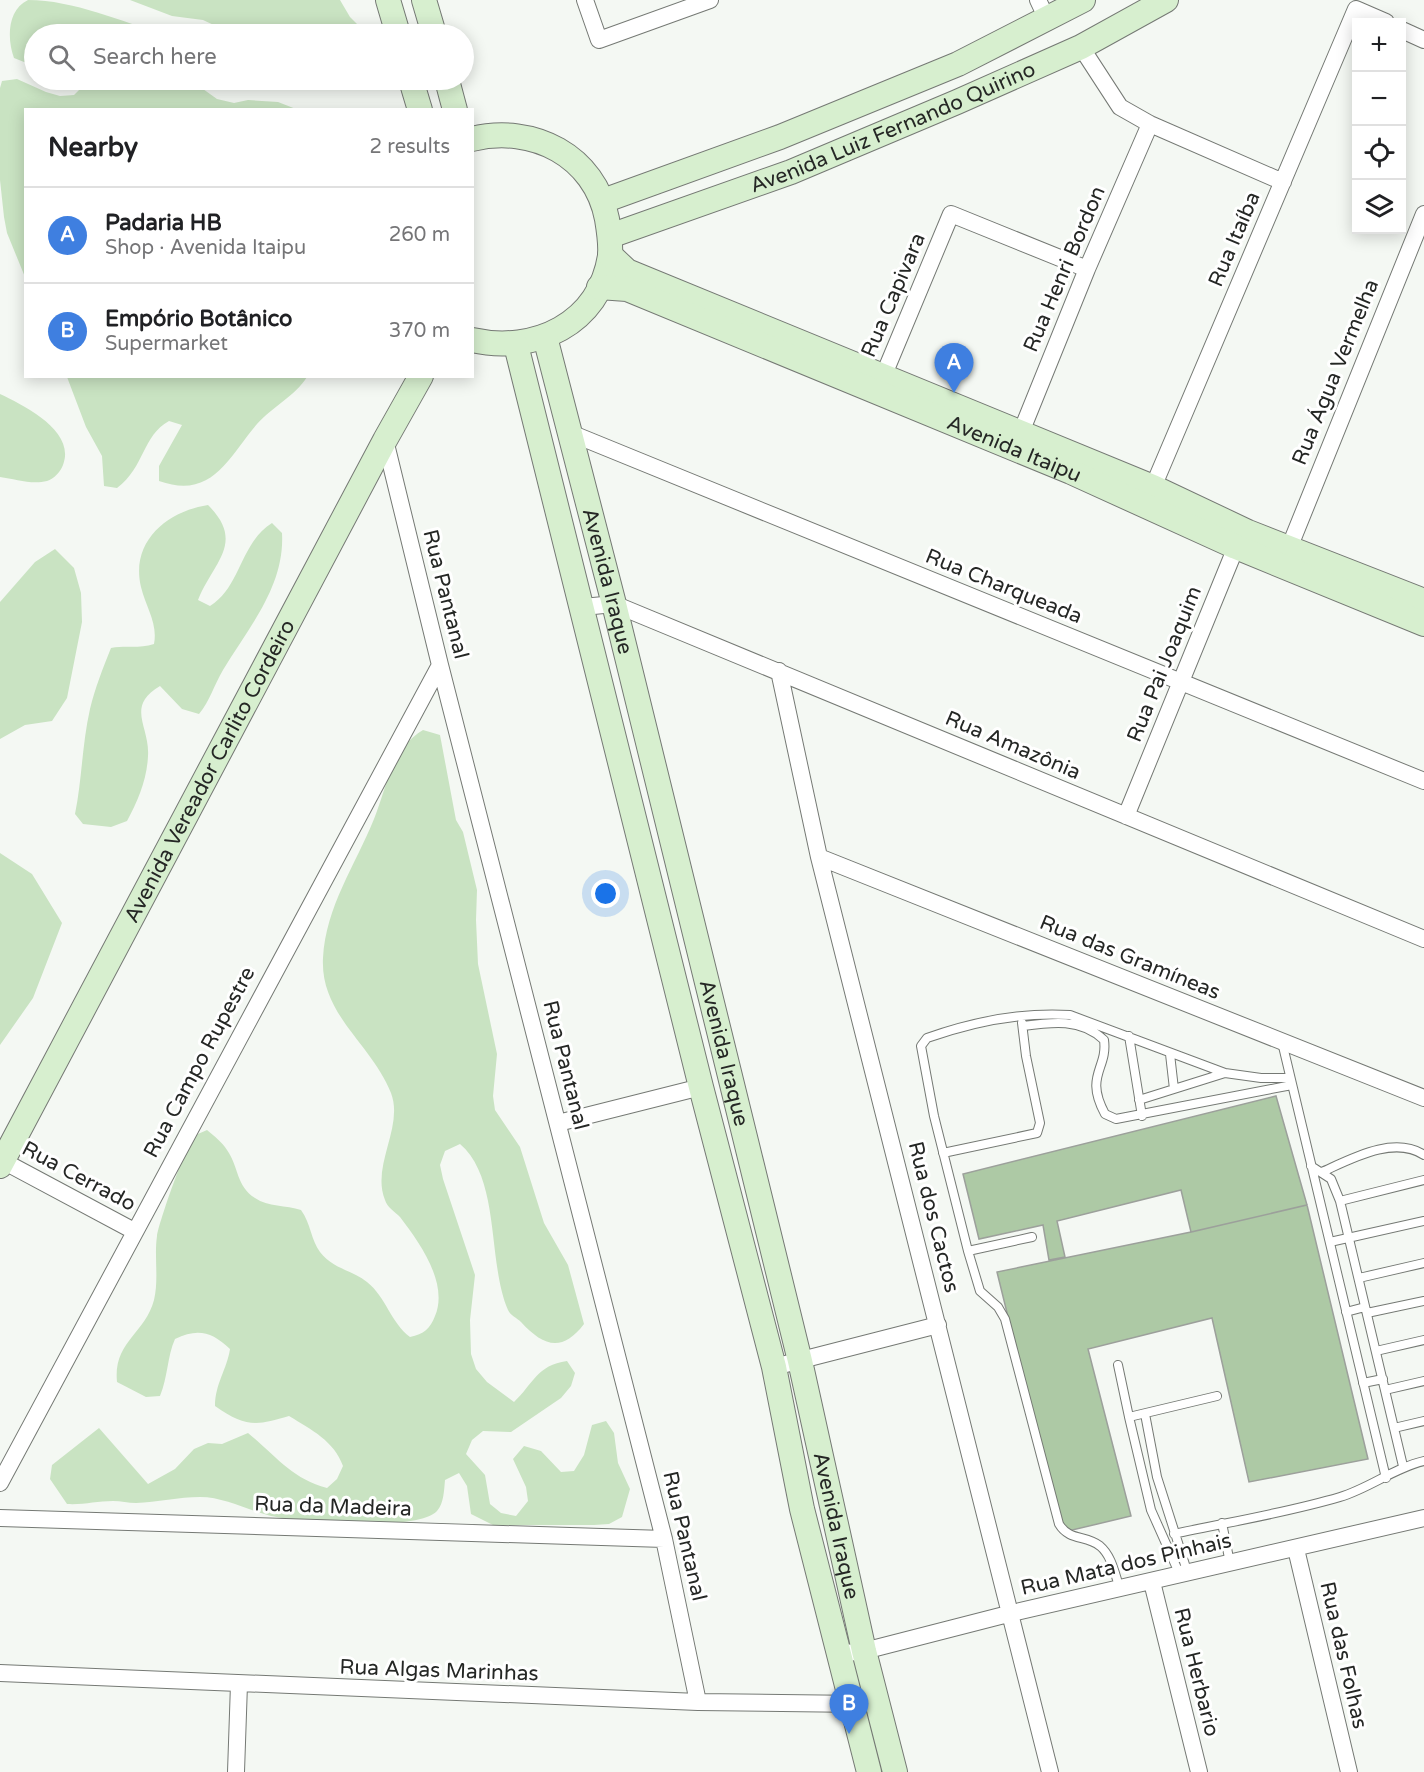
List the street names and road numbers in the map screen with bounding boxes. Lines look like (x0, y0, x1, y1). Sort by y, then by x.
street label: Avenida Luiz Fernando Quirino (747, 57, 1039, 198)
street label: Rua Henri Bordon (1018, 183, 1111, 356)
street label: Rua Itaíba (1203, 188, 1266, 291)
street label: Rua Capivara (856, 229, 931, 361)
street label: Rua Água Vermelha (1287, 276, 1384, 469)
street label: Avenida Itaipu (943, 410, 1085, 488)
street label: Avenida Iraque (577, 505, 638, 657)
street label: Rua Pantanal (417, 527, 474, 661)
street label: Rua Charqueada (922, 544, 1086, 629)
street label: Rua Pai Joaquim (1122, 583, 1207, 746)
street label: Avenida Vereador Carlito Cordeiro (119, 616, 300, 927)
street label: Rua Amazônia (941, 706, 1084, 785)
street label: Rua das Gramíneas (1036, 910, 1224, 1005)
street label: Rua Campo Rupestre (138, 962, 260, 1162)
street label: Avenida Iraque (694, 977, 754, 1129)
street label: Rua Pantanal (537, 998, 594, 1132)
street label: Rua Cerrado (18, 1136, 140, 1217)
street label: Rua dos Cactos (903, 1139, 964, 1295)
street label: Avenida Iraque (808, 1450, 864, 1602)
street label: Rua Pantanal (657, 1469, 712, 1604)
street label: Rua da Madeira (254, 1491, 412, 1522)
street label: Rua Mata dos Pinhais (1018, 1528, 1234, 1601)
street label: Rua das Folhas (1314, 1579, 1373, 1731)
street label: Rua Herbario (1168, 1605, 1225, 1739)
street label: Rua Algas Marinhas (339, 1655, 539, 1686)

